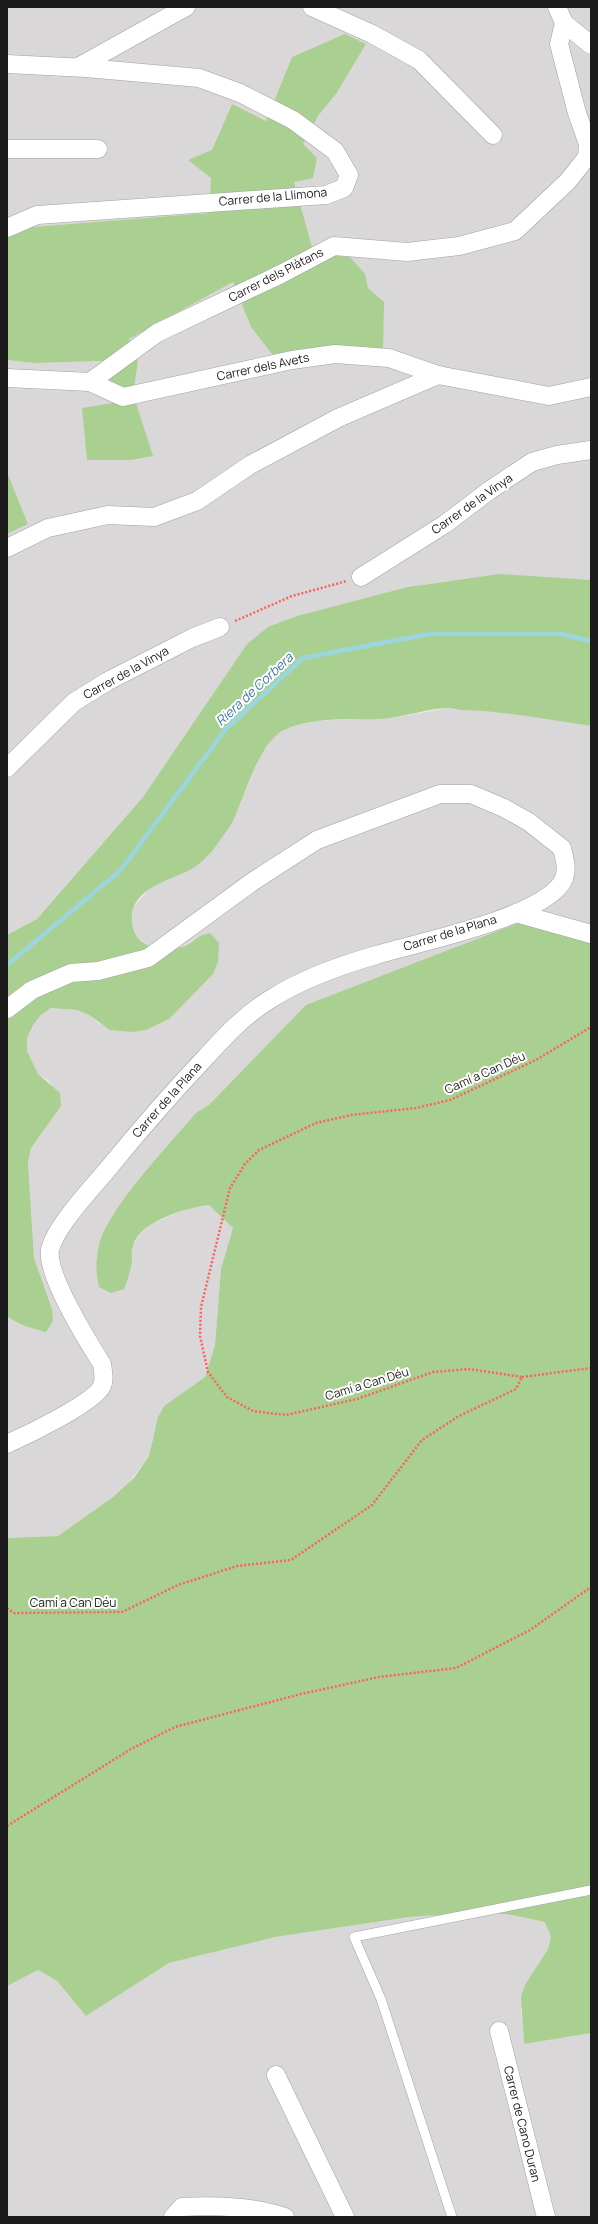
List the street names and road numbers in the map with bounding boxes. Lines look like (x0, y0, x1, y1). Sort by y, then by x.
street label: Carrer de la Llimona (218, 183, 328, 210)
street label: Carrer dels Plàtans (225, 243, 326, 306)
street label: Carrer dels Avets (215, 348, 311, 385)
street label: Carrer de la Vinya (428, 469, 516, 538)
street label: Carrer de la Vinya (80, 642, 172, 703)
street label: Carrer de la Plana (401, 910, 498, 955)
street label: Camí a Can Déu (442, 1047, 528, 1098)
street label: Carrer de la Plana (128, 1058, 205, 1141)
street label: Camí a Can Déu (323, 1363, 411, 1404)
street label: Camí a Can Déu (30, 1594, 116, 1611)
street label: Carrer de Cano Duran (500, 2064, 545, 2184)

